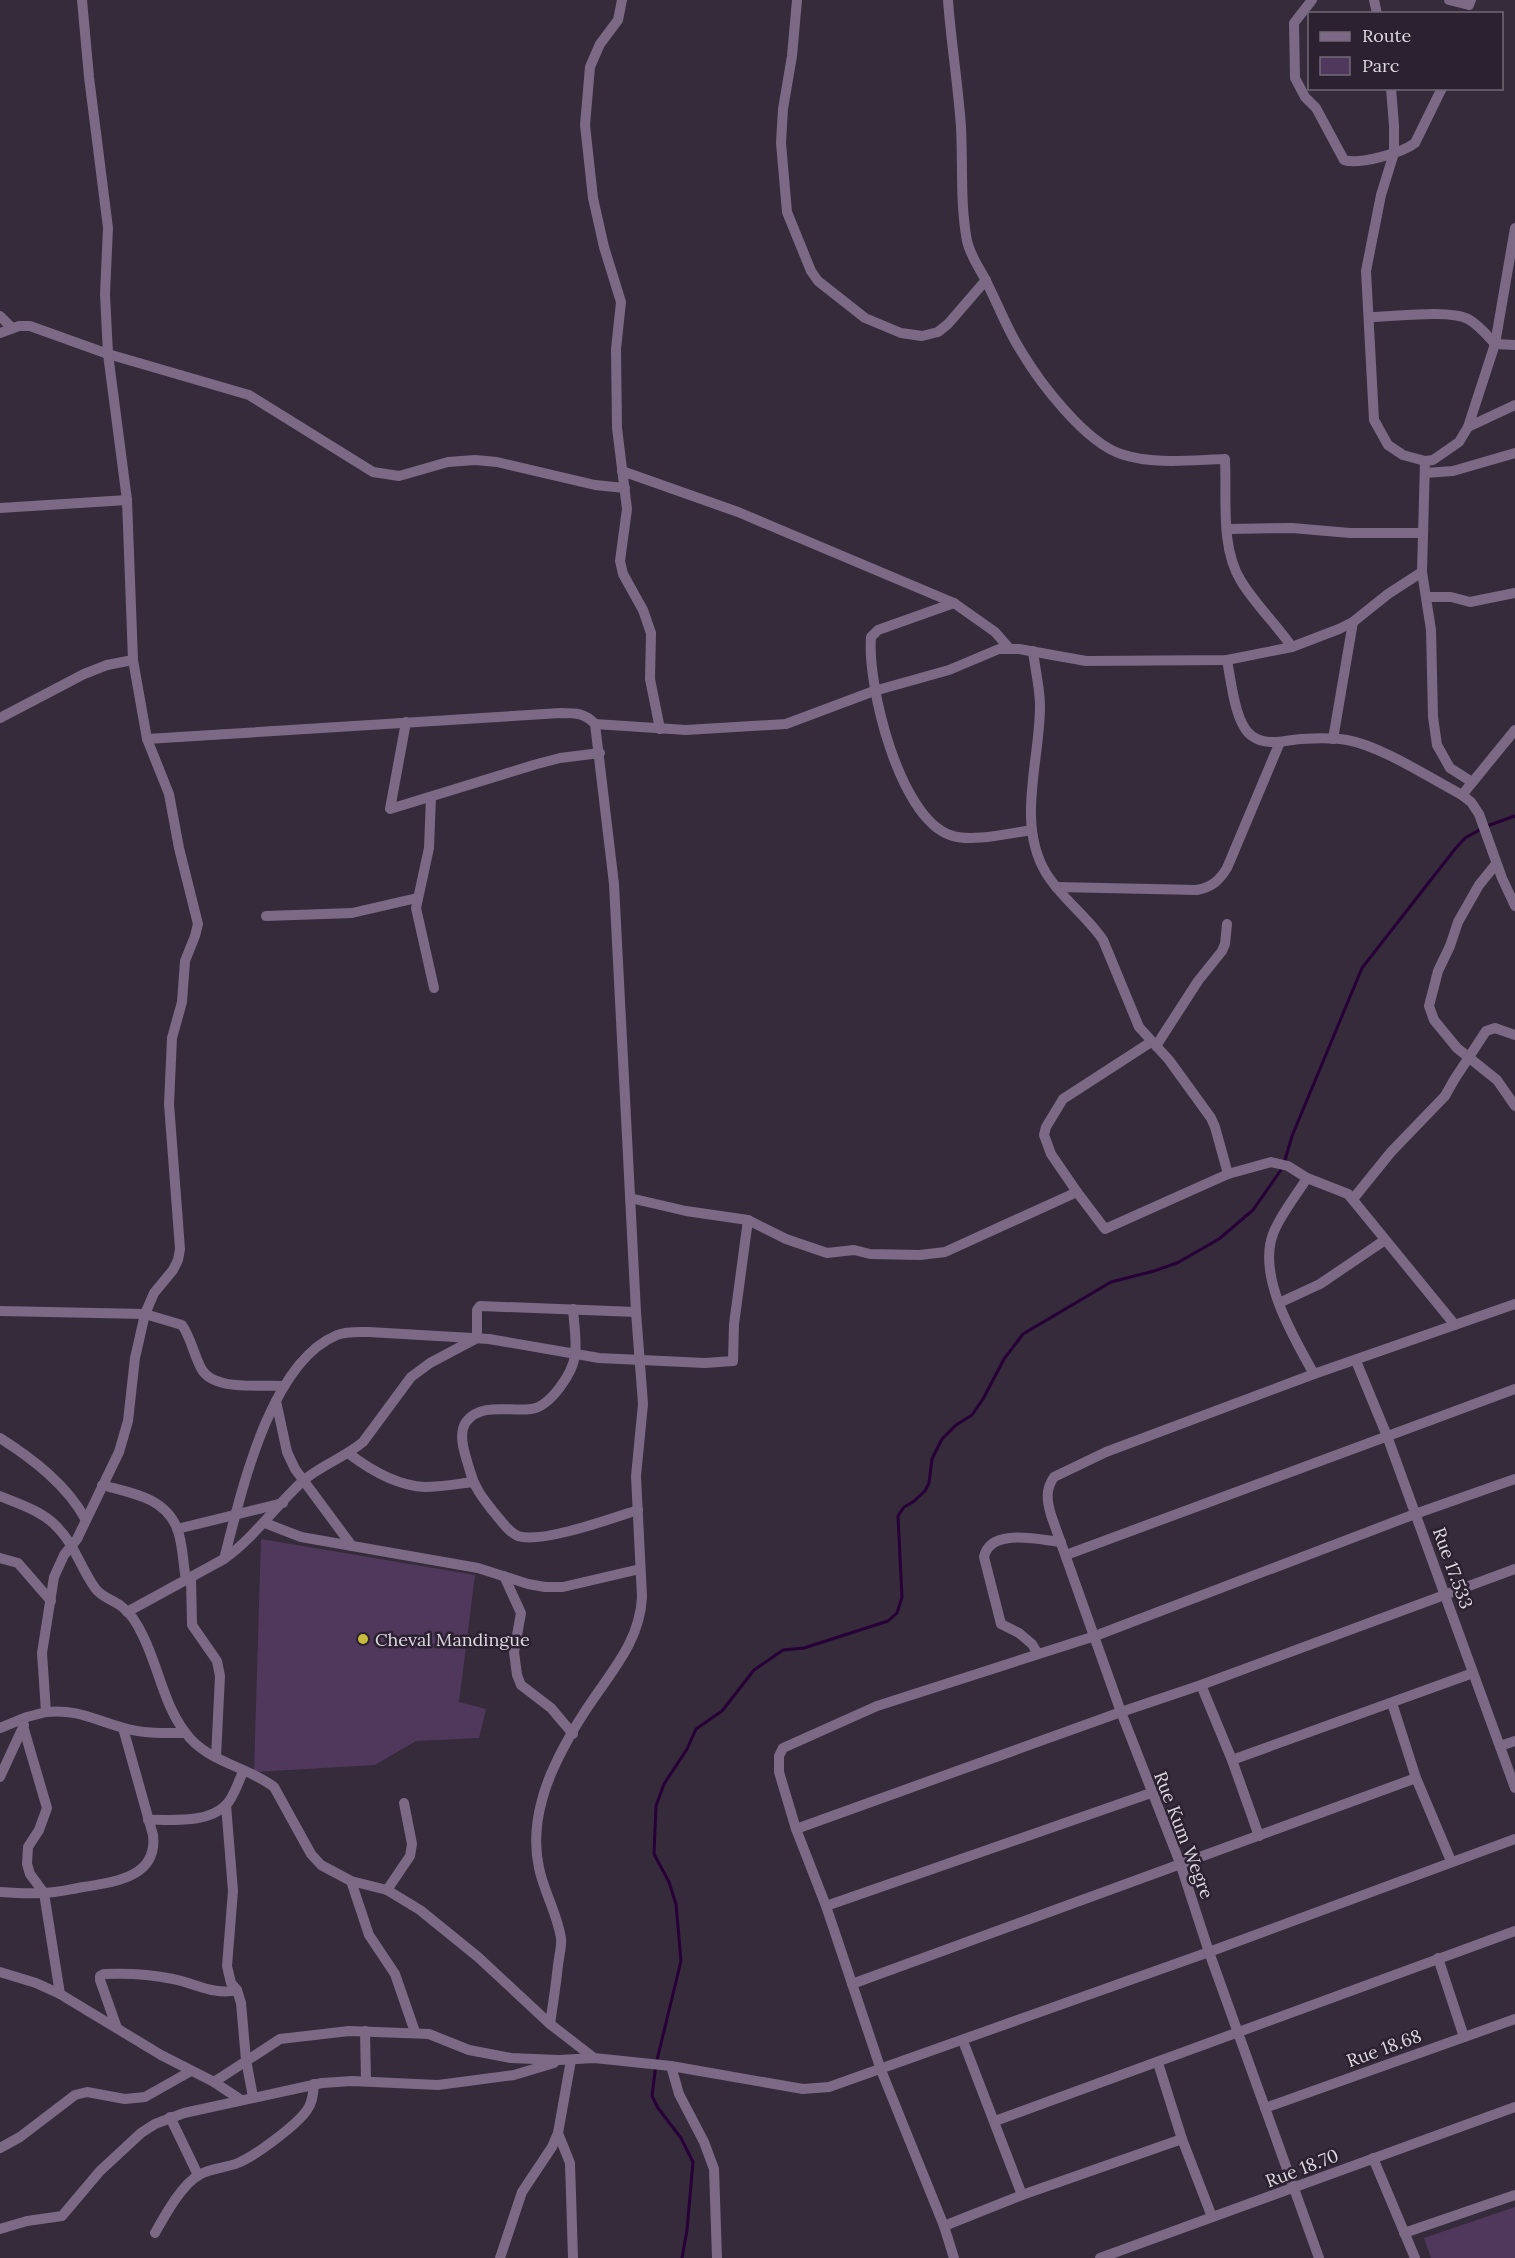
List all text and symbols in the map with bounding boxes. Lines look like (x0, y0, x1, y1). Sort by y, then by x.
legend (1308, 12, 1503, 90)
text: Route (1362, 24, 1411, 47)
text: Parc (1362, 54, 1399, 77)
street label: Rue 17.533 (1428, 1524, 1478, 1612)
place label: Cheval Mandingue (375, 1628, 530, 1651)
marker: Cheval Mandingue (356, 1632, 370, 1646)
street label: Rue Kum Wegre (1149, 1768, 1219, 1902)
street label: Rue 18.68 (1343, 2024, 1425, 2072)
street label: Rue 18.70 (1262, 2144, 1342, 2192)

